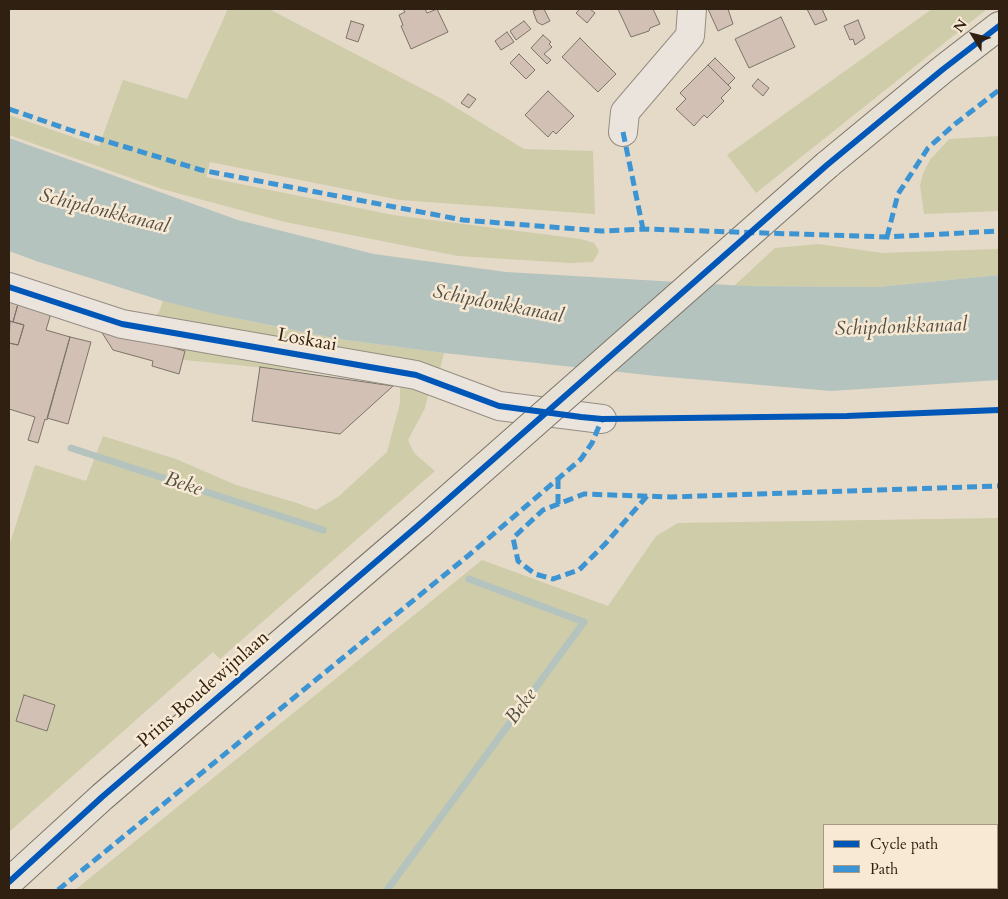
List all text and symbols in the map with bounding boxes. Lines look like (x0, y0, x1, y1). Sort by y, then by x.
north arrow (948, 10, 998, 60)
text: N (949, 15, 972, 36)
water label: Schipdonkkanaal (37, 184, 171, 240)
water label: Schipdonkkanaal (431, 281, 565, 329)
water label: Schipdonkkanaal (834, 314, 968, 342)
street label: Loskaai (275, 325, 339, 357)
water label: Beke (161, 468, 205, 502)
street label: Prins Boudewijnlaan (134, 627, 274, 753)
water label: Beke (501, 685, 543, 729)
legend (823, 824, 998, 889)
text: Cycle path (870, 834, 938, 854)
text: Path (870, 859, 898, 879)

